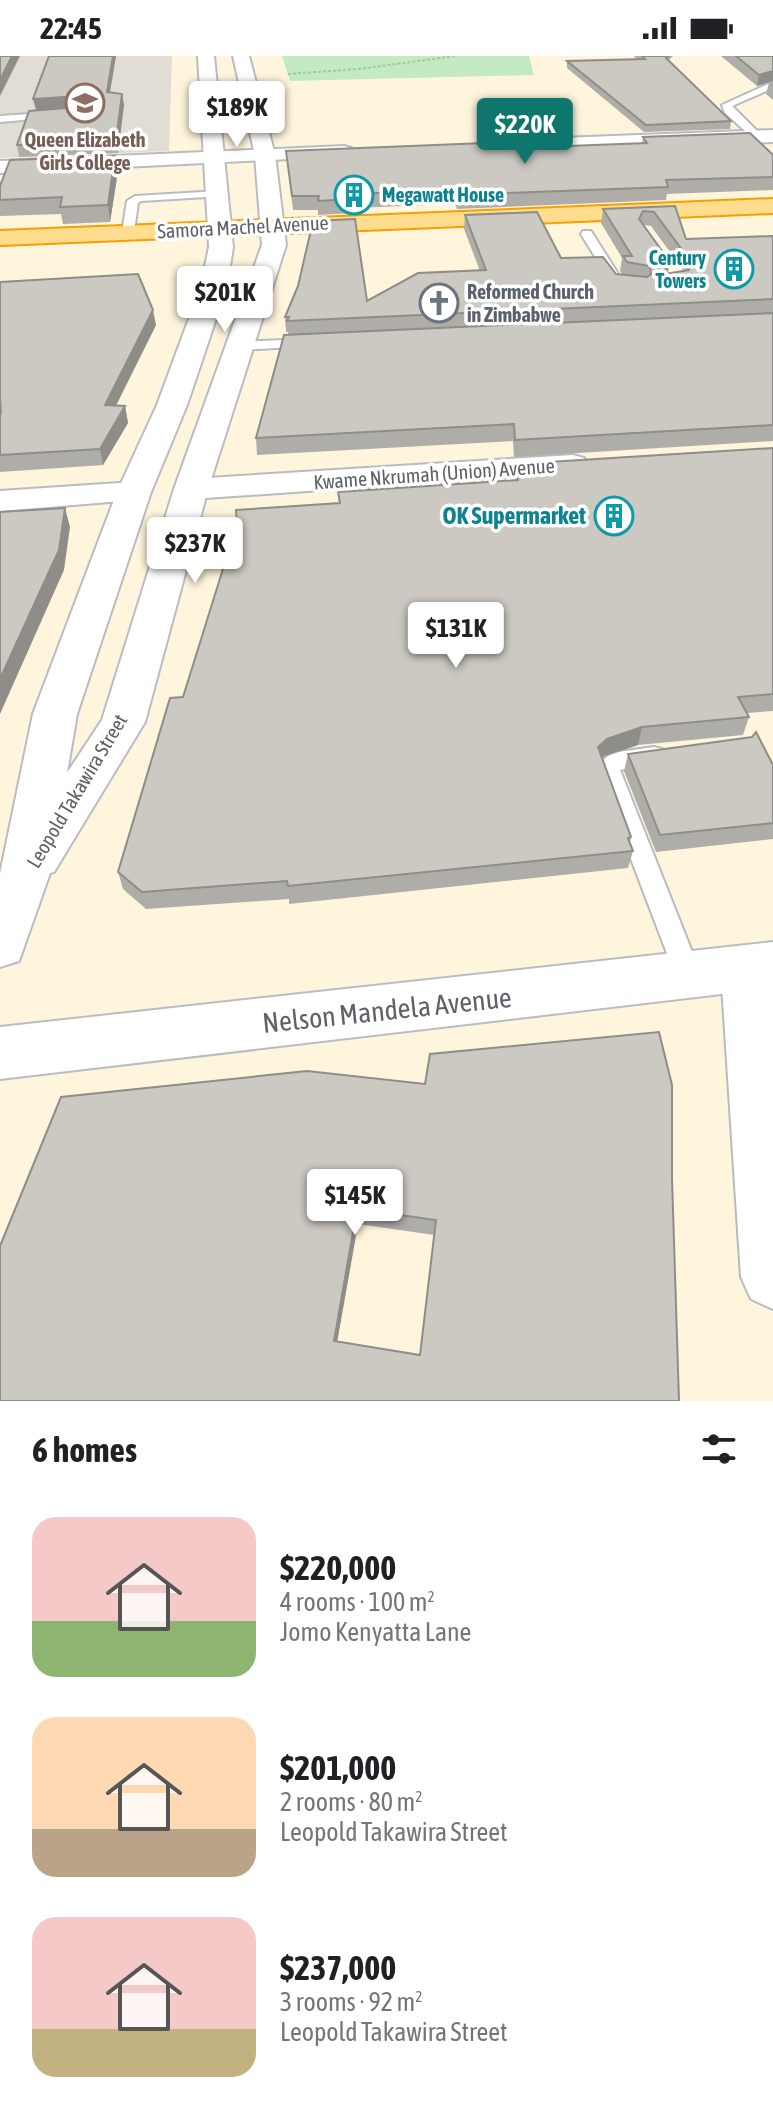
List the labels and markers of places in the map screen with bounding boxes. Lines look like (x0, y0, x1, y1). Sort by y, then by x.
pin: $189K (181, 81, 293, 149)
school or university icon: Queen Elizabeth Girls College (64, 82, 106, 124)
pin: $220K (469, 98, 581, 166)
place label: Queen Elizabeth Girls College (25, 128, 145, 174)
building icon: Megawatt House (333, 174, 375, 216)
place label: Megawatt House (382, 183, 504, 206)
place label: Century Towers (649, 246, 707, 292)
building icon: Century Towers (713, 248, 755, 290)
pin: $201K (169, 266, 281, 334)
place label: Reformed Church in Zimbabwe (467, 280, 594, 326)
church icon: Reformed Church in Zimbabwe (418, 282, 460, 324)
building icon: OK Supermarket (593, 495, 635, 537)
place label: OK Supermarket (443, 502, 586, 529)
pin: $237K (139, 517, 251, 585)
pin: $131K (400, 602, 512, 670)
pin: $145K (299, 1169, 411, 1237)

